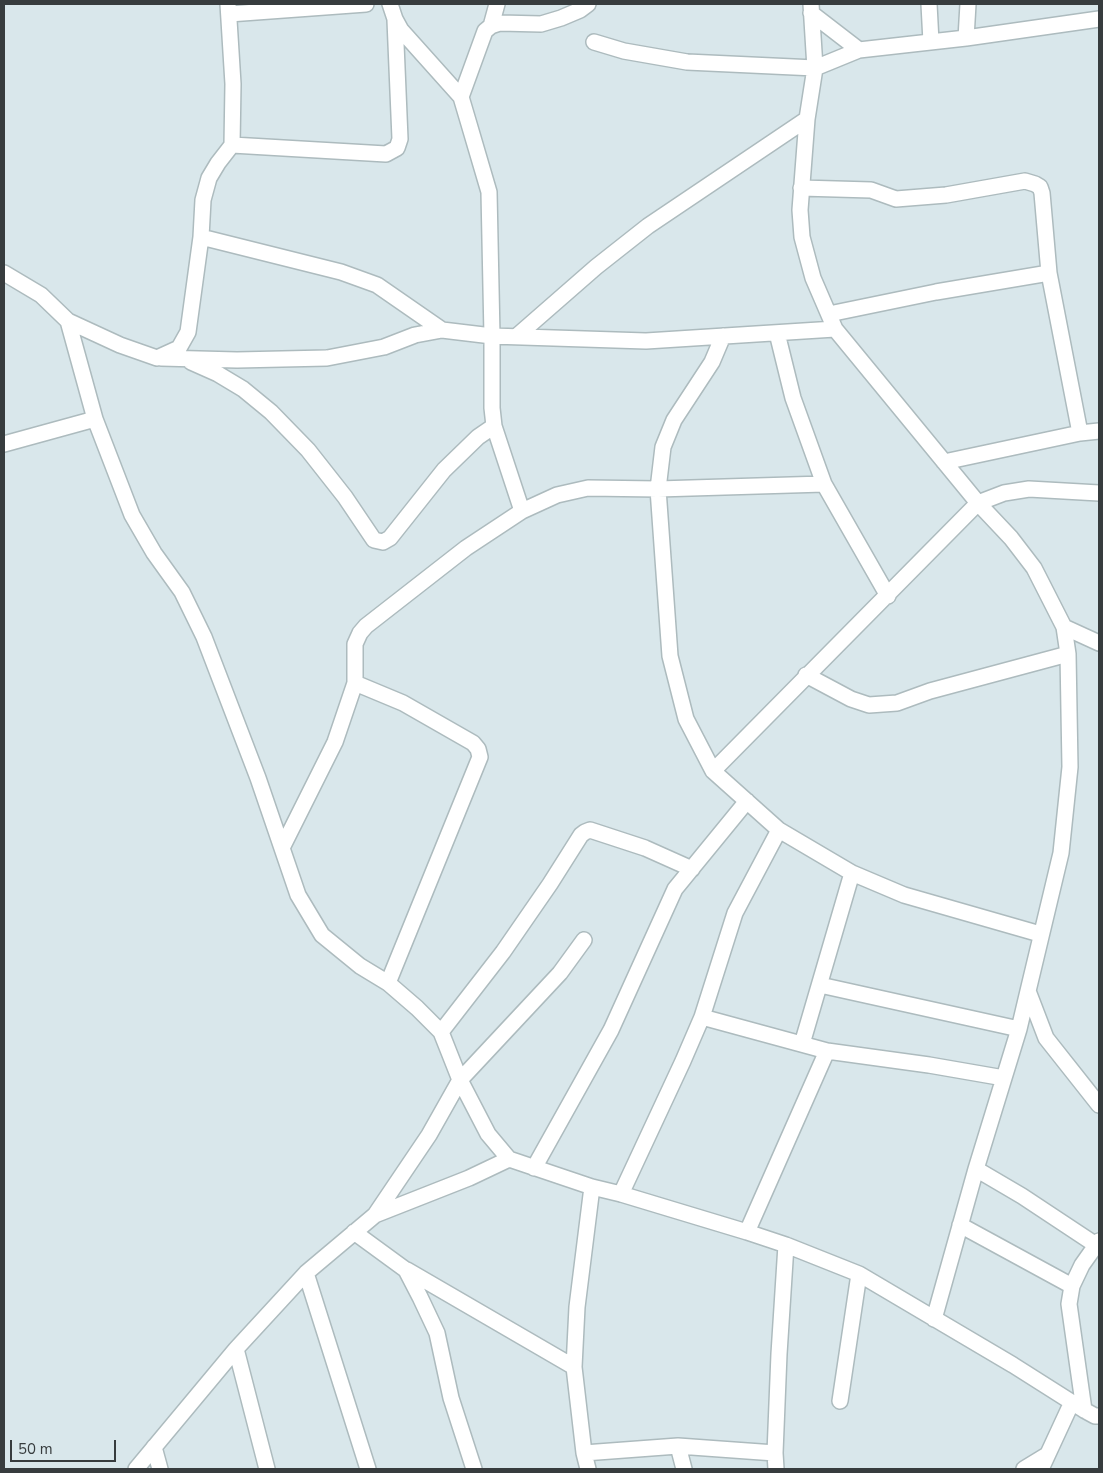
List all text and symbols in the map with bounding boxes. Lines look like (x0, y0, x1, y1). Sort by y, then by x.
scale bar (12, 1430, 119, 1462)
text: 50 m (18, 1439, 53, 1459)

